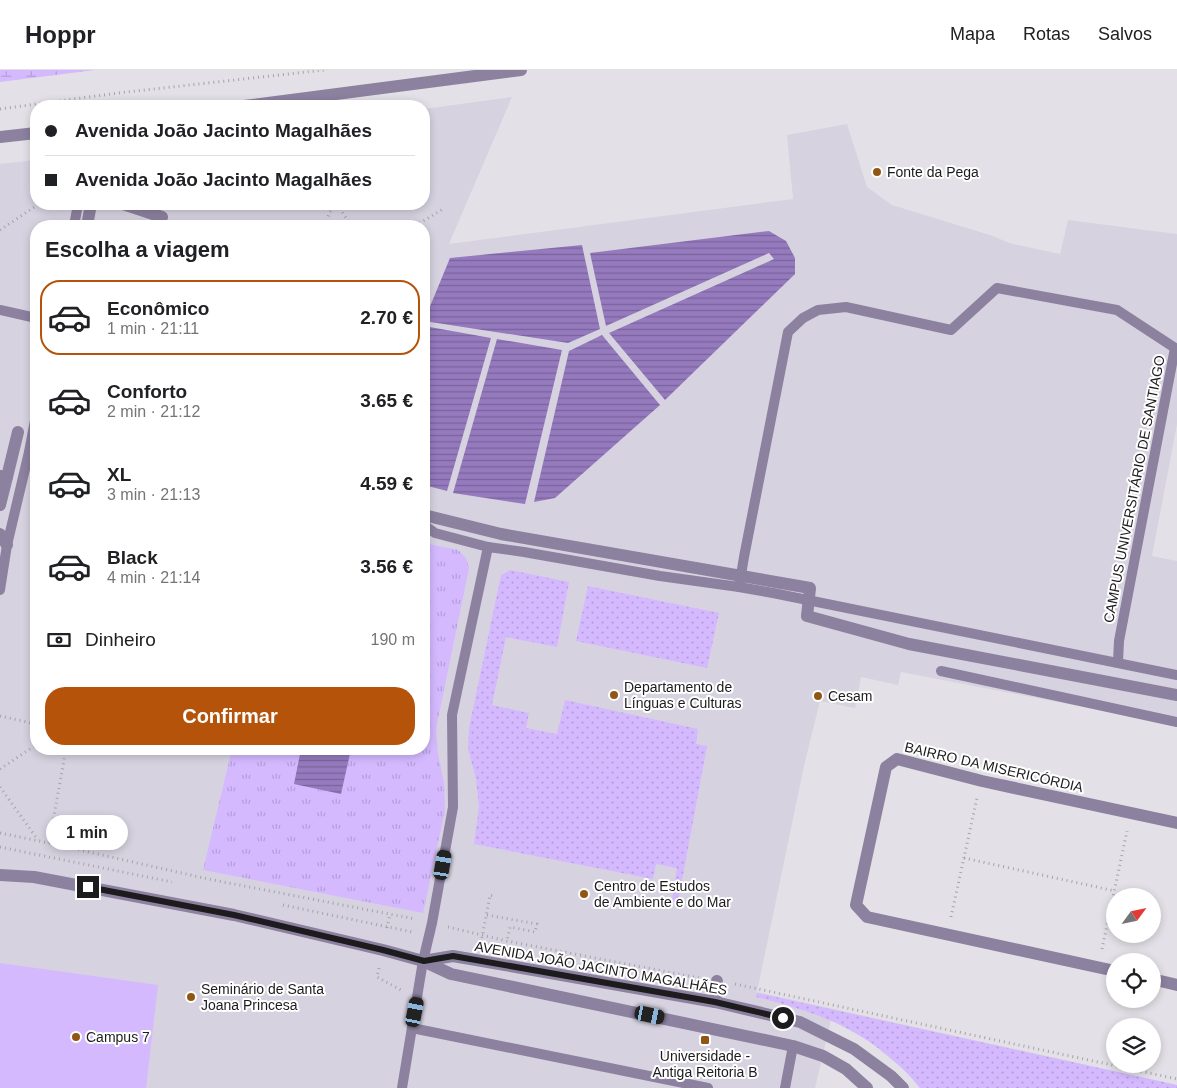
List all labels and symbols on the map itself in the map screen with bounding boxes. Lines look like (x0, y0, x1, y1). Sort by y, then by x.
place label: Fonte da Pega (887, 164, 979, 180)
marker: Fonte da Pega (871, 166, 883, 178)
street label: CAMPUS UNIVERSITÁRIO DE SANTIAGO (1100, 354, 1168, 624)
place label: Departamento de Línguas e Culturas (624, 679, 742, 711)
place label: Cesam (828, 688, 872, 704)
marker: Departamento de Línguas e Culturas (608, 689, 620, 701)
marker: Cesam (812, 690, 824, 702)
street label: BAIRRO DA MISERICÓRDIA (903, 739, 1086, 796)
callout: 1 min (47, 814, 129, 850)
car (433, 849, 452, 881)
route end (77, 876, 99, 898)
place label: Centro de Estudos de Ambiente e do Mar (594, 878, 731, 910)
marker: Centro de Estudos de Ambiente e do Mar (578, 888, 590, 900)
north arrow (1106, 888, 1161, 942)
street label: AVENIDA JOÃO JACINTO MAGALHÃES (473, 938, 729, 998)
place label: Seminário de Santa Joana Princesa (201, 981, 324, 1013)
marker: Seminário de Santa Joana Princesa (185, 991, 197, 1003)
car (404, 996, 425, 1028)
car (633, 1005, 666, 1025)
route start (772, 1007, 794, 1029)
place label: Campus 7 (86, 1029, 150, 1045)
marker: Campus 7 (70, 1031, 82, 1043)
marker: Universidade - Antiga Reitoria B (699, 1034, 711, 1046)
place label: Universidade - Antiga Reitoria B (652, 1048, 758, 1080)

